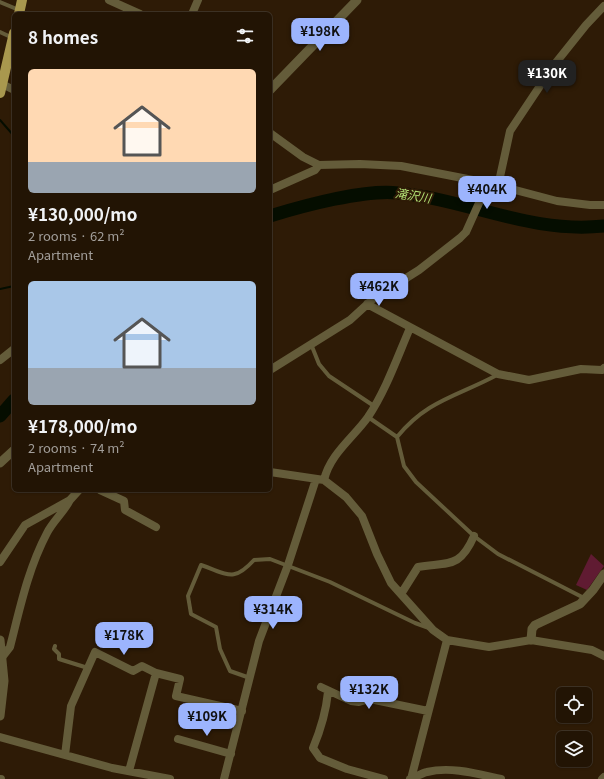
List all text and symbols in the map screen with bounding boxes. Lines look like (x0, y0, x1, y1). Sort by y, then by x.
pin: ¥198K (292, 18, 348, 52)
text: ¥198K (300, 21, 340, 40)
text: 8 homes (28, 24, 98, 49)
icon: filters (234, 25, 256, 47)
pin: ¥130K (519, 60, 575, 94)
text: ¥130K (527, 63, 567, 82)
icon: home (106, 95, 178, 167)
pin: ¥404K (459, 176, 515, 210)
text: ¥404K (467, 179, 507, 198)
water label: 滝沢川 (394, 183, 434, 206)
text: ¥130,000/mo (28, 201, 137, 226)
text: 2 rooms · 62 m² (28, 226, 125, 245)
text: Apartment (28, 245, 93, 264)
pin: ¥462K (351, 273, 407, 307)
text: ¥462K (359, 276, 399, 295)
icon: home (106, 307, 178, 379)
text: ¥178,000/mo (28, 413, 137, 438)
text: 2 rooms · 74 m² (28, 438, 125, 457)
text: Apartment (28, 457, 93, 476)
pin: ¥314K (245, 596, 301, 630)
text: ¥314K (253, 599, 293, 618)
pin: ¥178K (96, 622, 152, 656)
text: ¥178K (104, 625, 144, 644)
pin: ¥132K (341, 676, 397, 710)
text: ¥132K (349, 679, 389, 698)
map controls (556, 687, 592, 767)
button: locate (556, 687, 592, 723)
pin: ¥109K (179, 703, 235, 737)
text: ¥109K (187, 706, 227, 725)
button: layers (556, 731, 592, 767)

